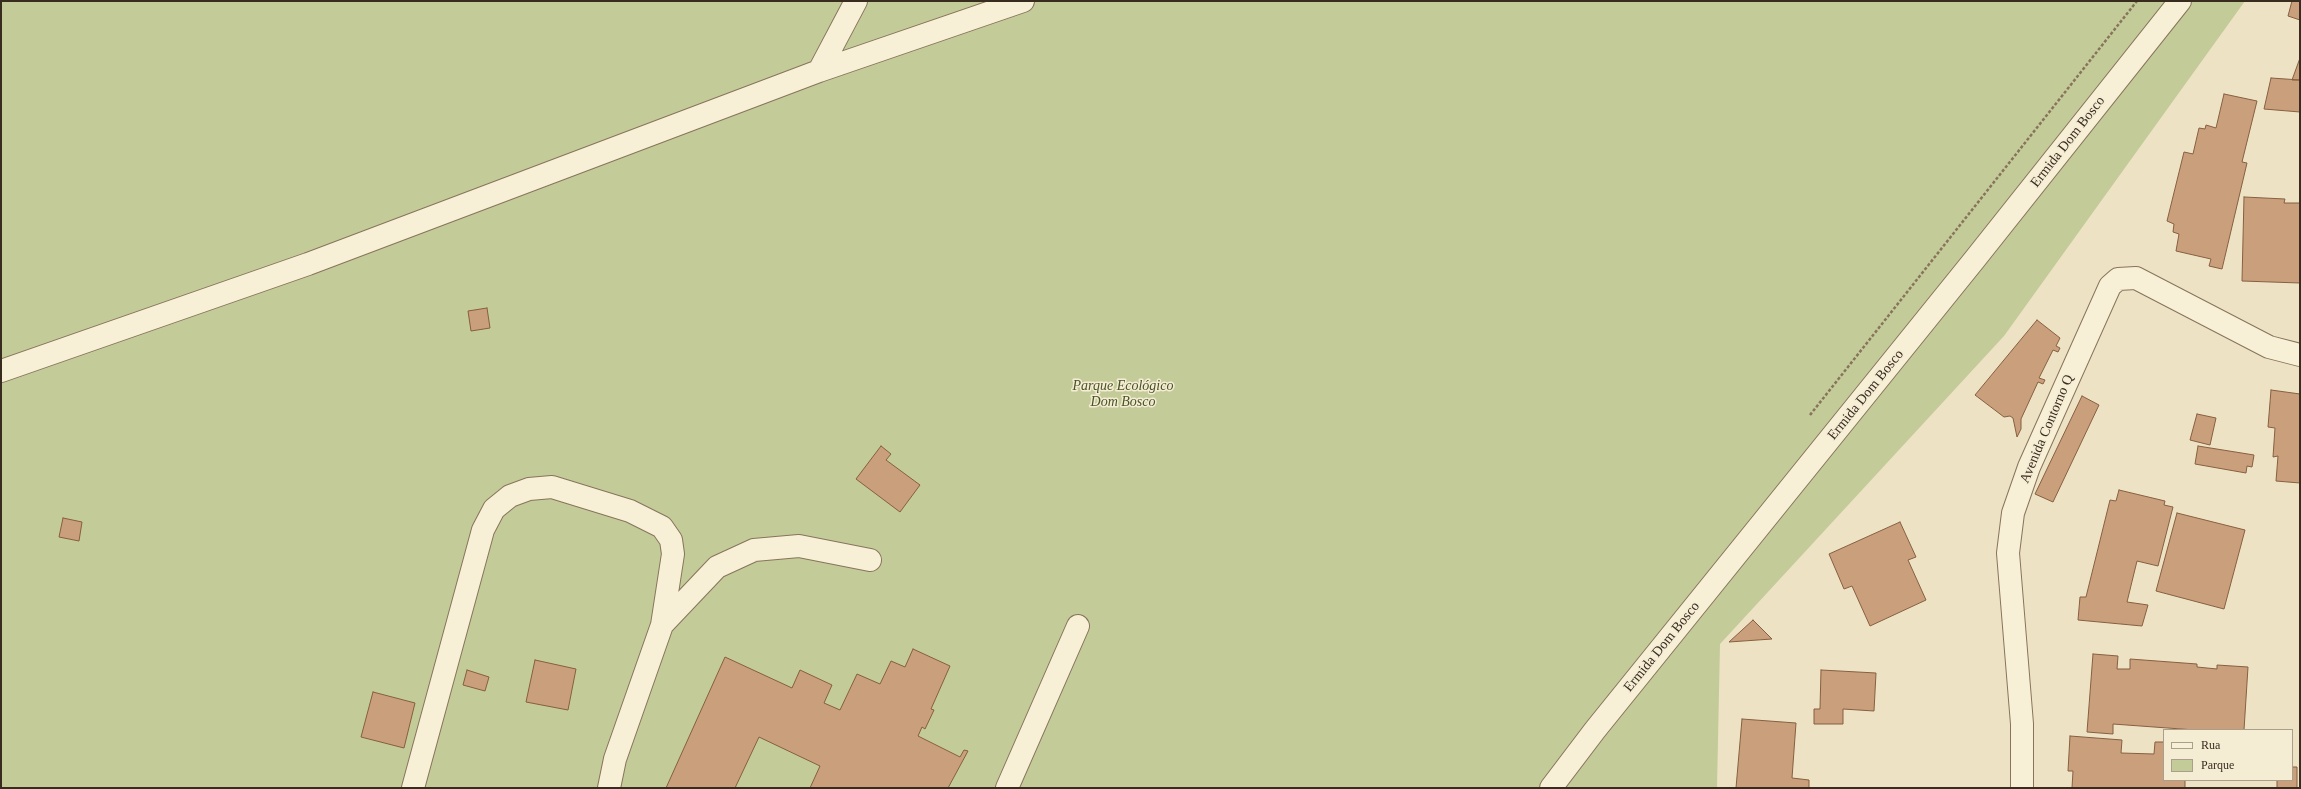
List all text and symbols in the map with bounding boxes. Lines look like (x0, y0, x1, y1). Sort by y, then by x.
street label: Ermida Dom Bosco (2027, 93, 2109, 191)
street label: Ermida Dom Bosco (1824, 347, 1908, 443)
street label: Avenida Contorno Q (2017, 372, 2077, 486)
park label: Parque Ecológico Dom Bosco (1073, 378, 1173, 410)
street label: Ermida Dom Bosco (1620, 599, 1704, 695)
legend (2163, 729, 2293, 781)
text: Rua (2201, 738, 2220, 752)
text: Parque (2201, 758, 2234, 772)

